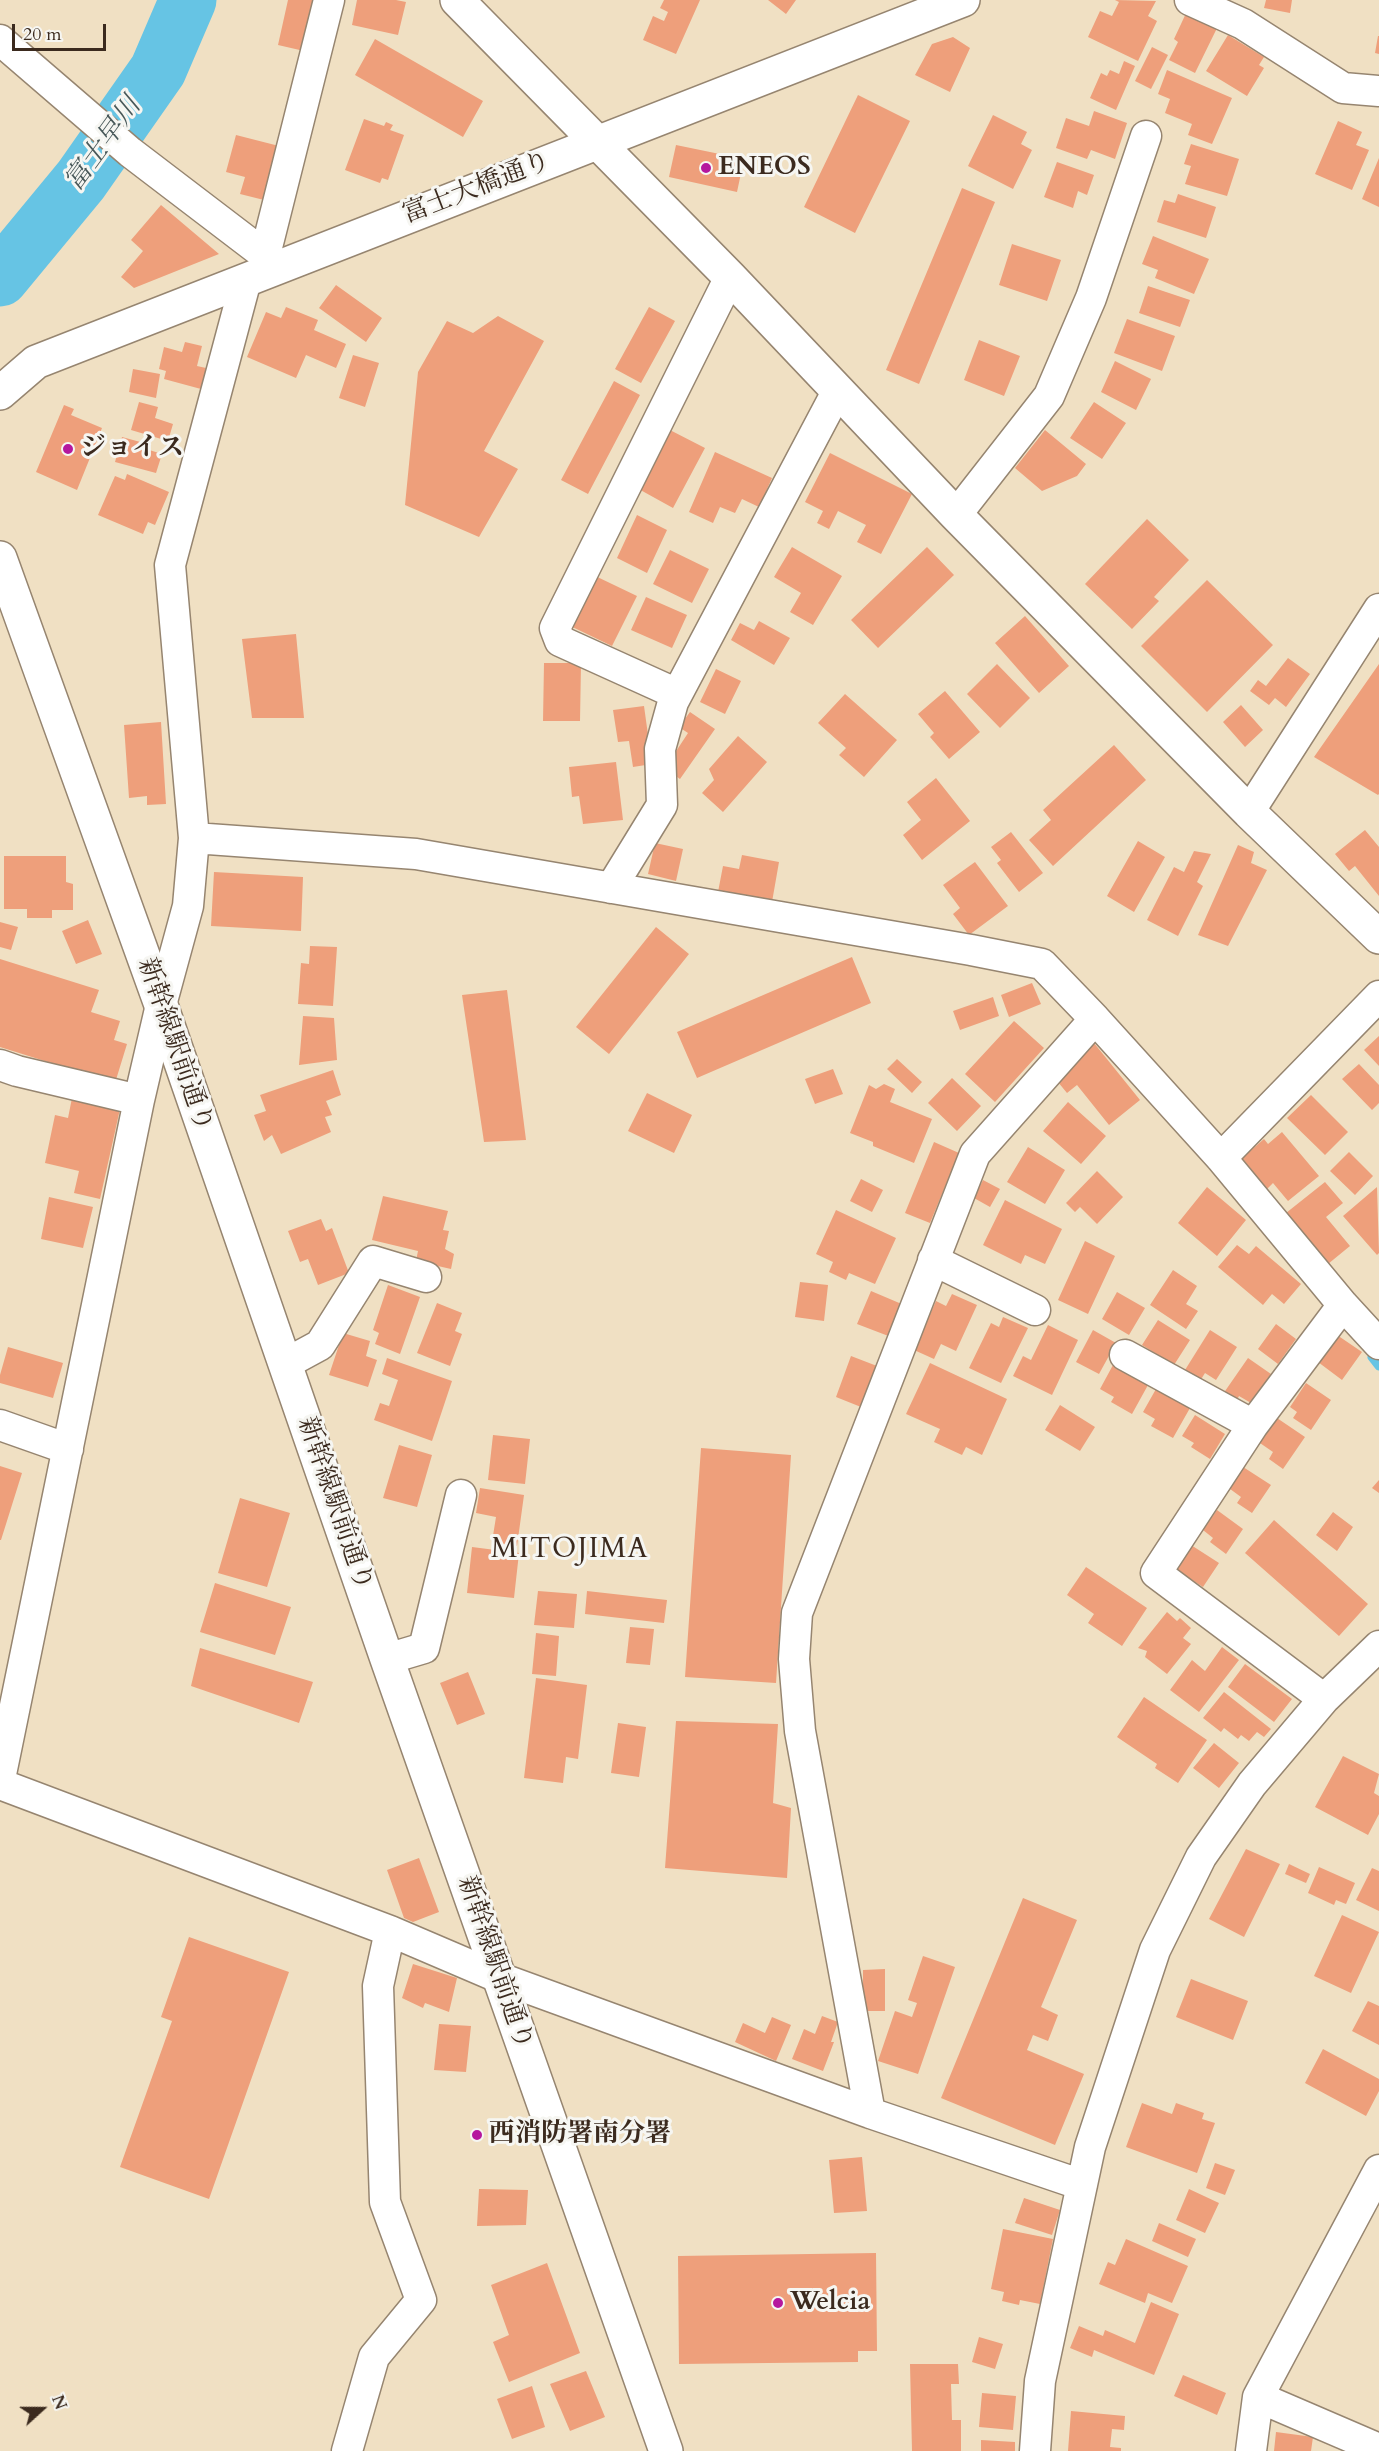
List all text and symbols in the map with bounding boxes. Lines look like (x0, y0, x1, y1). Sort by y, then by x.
scale bar (15, 12, 110, 50)
text: 20 m (23, 22, 62, 47)
water label: 富士早川 (59, 92, 149, 198)
street label: 富士大橋通り (399, 146, 555, 232)
place label: ENEOS (718, 152, 811, 184)
marker: ENEOS (699, 161, 713, 175)
place label: ジョイス (80, 433, 184, 465)
marker: ジョイス (61, 442, 75, 456)
street label: 新幹線駅前通り (130, 954, 218, 1136)
street label: 新幹線駅前通り (290, 1413, 378, 1595)
district label: MITOJIMA (491, 1534, 649, 1568)
street label: 新幹線駅前通り (450, 1872, 538, 2054)
place label: 西消防署南分署 (489, 2119, 671, 2151)
marker: 西消防署南分署 (470, 2128, 484, 2142)
place label: Welcia (790, 2287, 870, 2319)
marker: Welcia (771, 2296, 785, 2310)
north arrow (12, 2379, 72, 2439)
text: N (46, 2392, 72, 2413)

